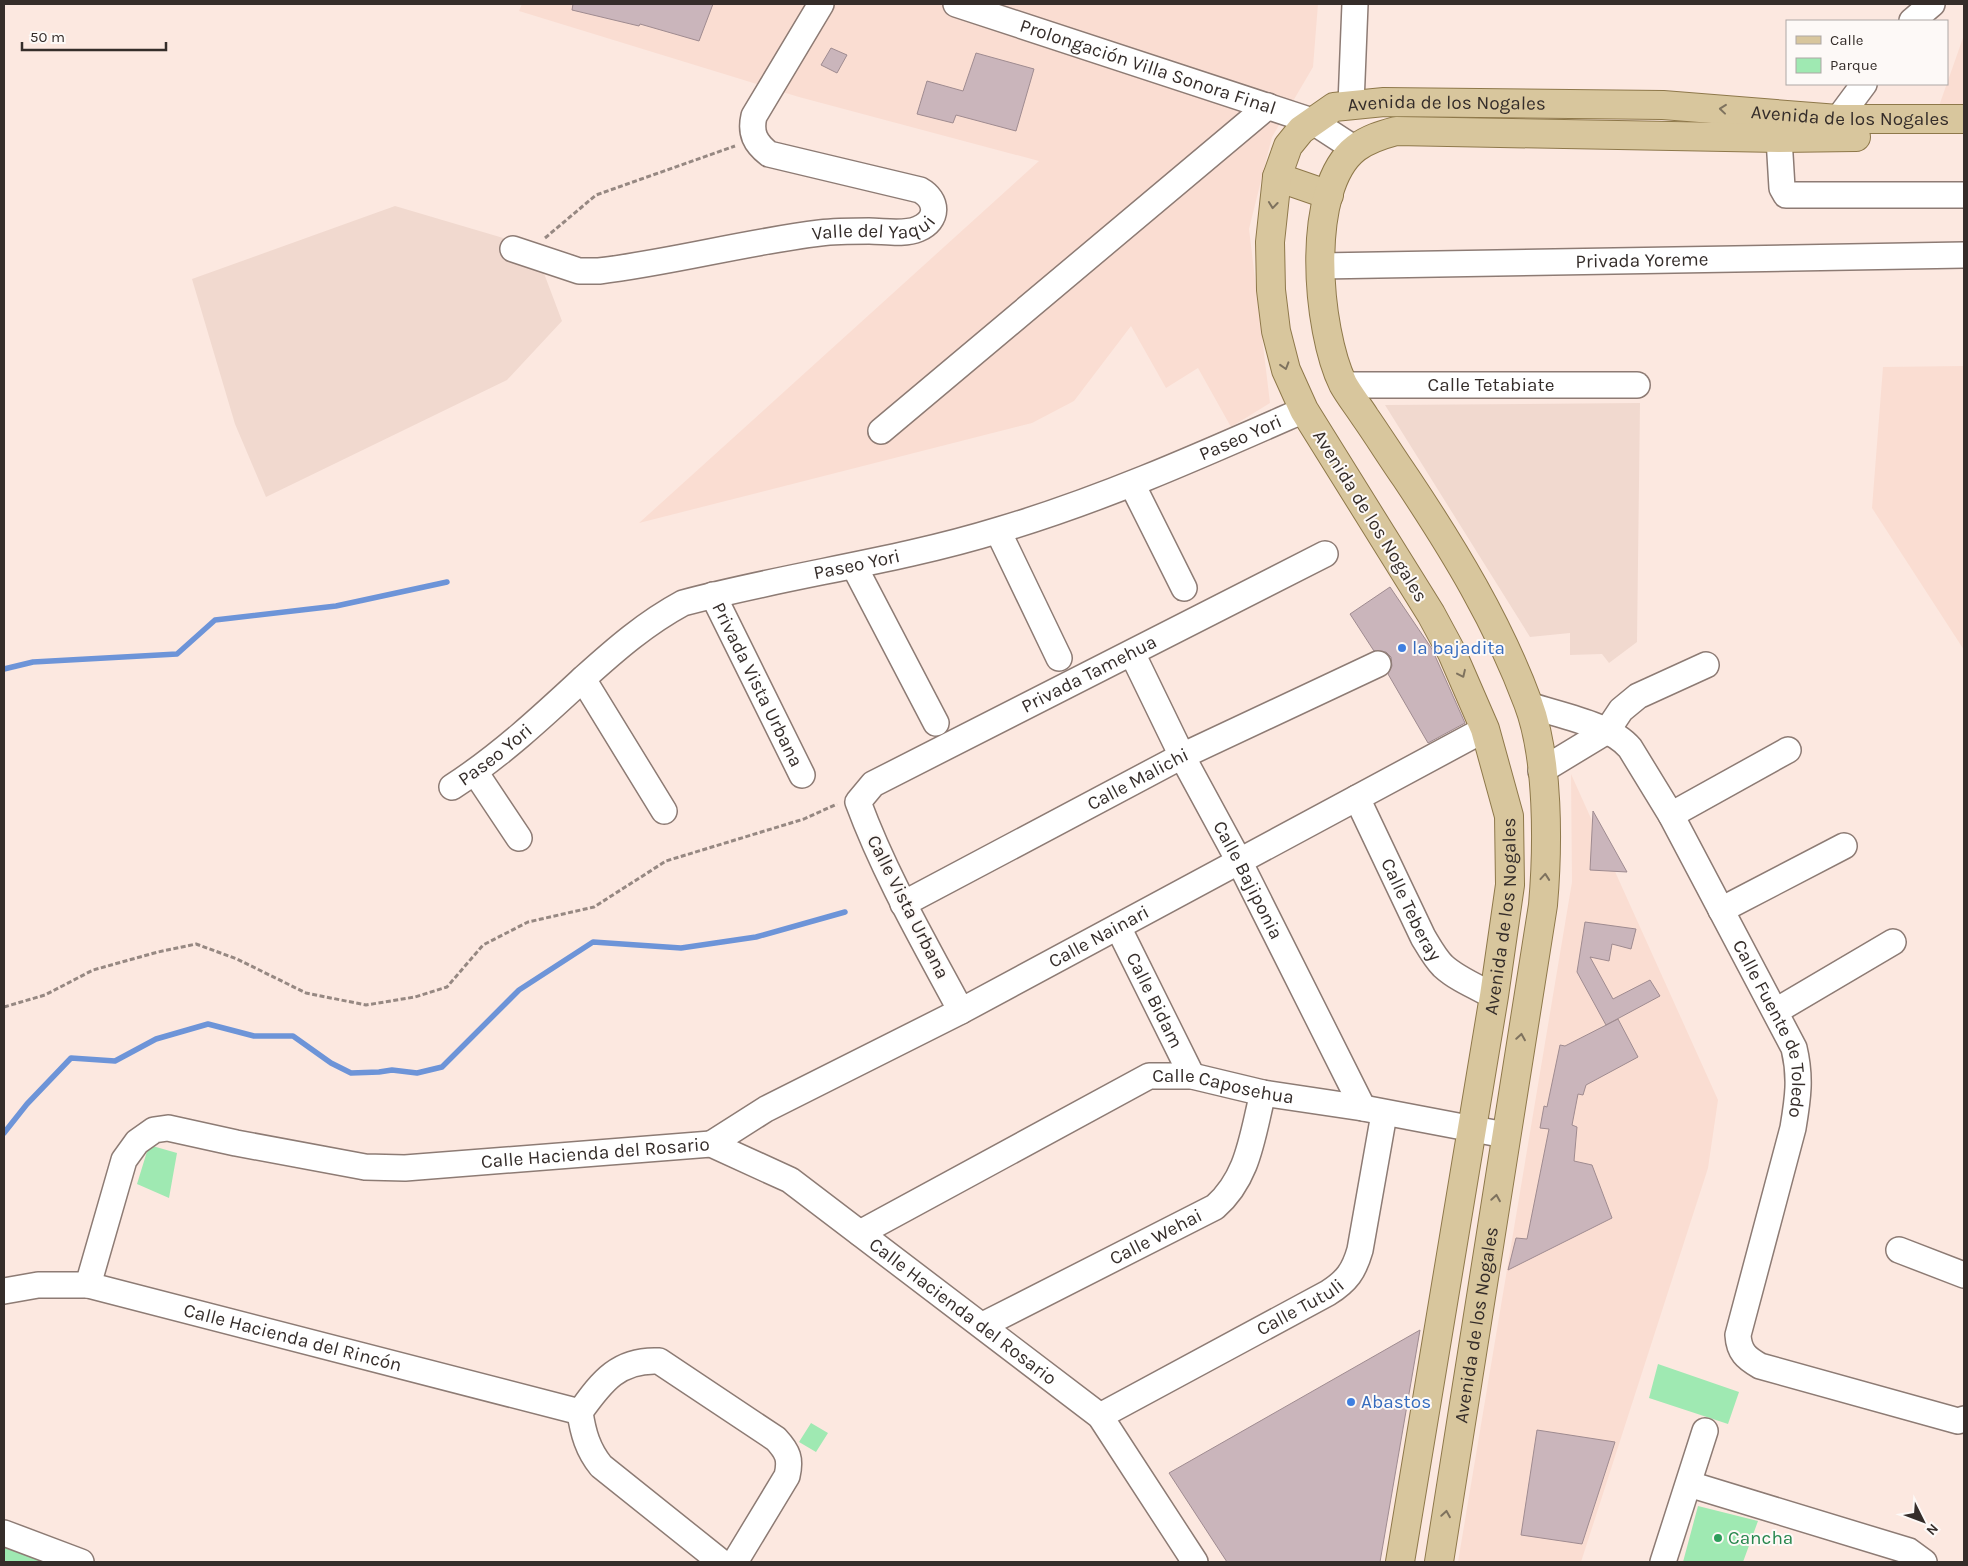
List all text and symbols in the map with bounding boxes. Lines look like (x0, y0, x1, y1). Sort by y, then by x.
street label: Prolongación Villa Sonora Final (1017, 15, 1279, 119)
scale bar (22, 20, 166, 52)
legend (1786, 20, 1948, 85)
text: 50 m (30, 28, 65, 46)
text: Calle (1830, 31, 1864, 49)
text: Parque (1830, 56, 1878, 74)
street label: Avenida de los Nogales (1346, 91, 1546, 117)
street label: Avenida de los Nogales (1750, 101, 1949, 130)
one-way arrow (1719, 104, 1727, 115)
one-way arrow (1268, 202, 1279, 210)
street label: Valle del Yaqui (811, 211, 941, 245)
street label: Privada Yoreme (1575, 248, 1709, 273)
one-way arrow (1280, 362, 1290, 370)
street label: Calle Tetabiate (1428, 374, 1554, 396)
street label: Paseo Yori (1196, 410, 1285, 465)
street label: Avenida de los Nogales (1308, 426, 1432, 606)
street label: Paseo Yori (812, 545, 902, 584)
street label: Privada Vista Urbana (707, 599, 807, 771)
street label: Privada Tamehua (1018, 631, 1160, 718)
place label: la bajadita (1412, 637, 1505, 659)
marker: la bajadita (1396, 642, 1408, 654)
one-way arrow (1455, 669, 1466, 678)
street label: Paseo Yori (454, 719, 537, 791)
street label: Calle Malichi (1084, 744, 1192, 815)
street label: Calle Bajiponia (1208, 817, 1287, 943)
street label: Avenida de los Nogales (1480, 817, 1521, 1017)
street label: Calle Vista Urbana (862, 831, 954, 983)
street label: Calle Teberay (1376, 855, 1446, 966)
one-way arrow (1540, 873, 1551, 881)
street label: Calle Nainari (1045, 901, 1153, 973)
street label: Calle Fuente de Toledo (1728, 936, 1809, 1119)
street label: Calle Bidam (1121, 949, 1187, 1052)
one-way arrow (1516, 1033, 1526, 1042)
street label: Calle Caposehua (1152, 1065, 1295, 1108)
street label: Calle Hacienda del Rosario (480, 1133, 711, 1173)
one-way arrow (1490, 1194, 1500, 1202)
street label: Calle Wehai (1106, 1204, 1206, 1270)
street label: Avenida de los Nogales (1450, 1225, 1503, 1425)
street label: Calle Hacienda del Rosario (865, 1233, 1061, 1390)
street label: Calle Tutuli (1253, 1274, 1349, 1340)
street label: Calle Hacienda del Rincón (181, 1299, 404, 1377)
place label: Abastos (1361, 1391, 1431, 1413)
marker: Abastos (1345, 1396, 1357, 1408)
north arrow (1898, 1496, 1948, 1546)
one-way arrow (1441, 1510, 1451, 1518)
text: N (1923, 1520, 1942, 1539)
place label: Cancha (1728, 1527, 1793, 1549)
marker: Cancha (1712, 1532, 1724, 1544)

